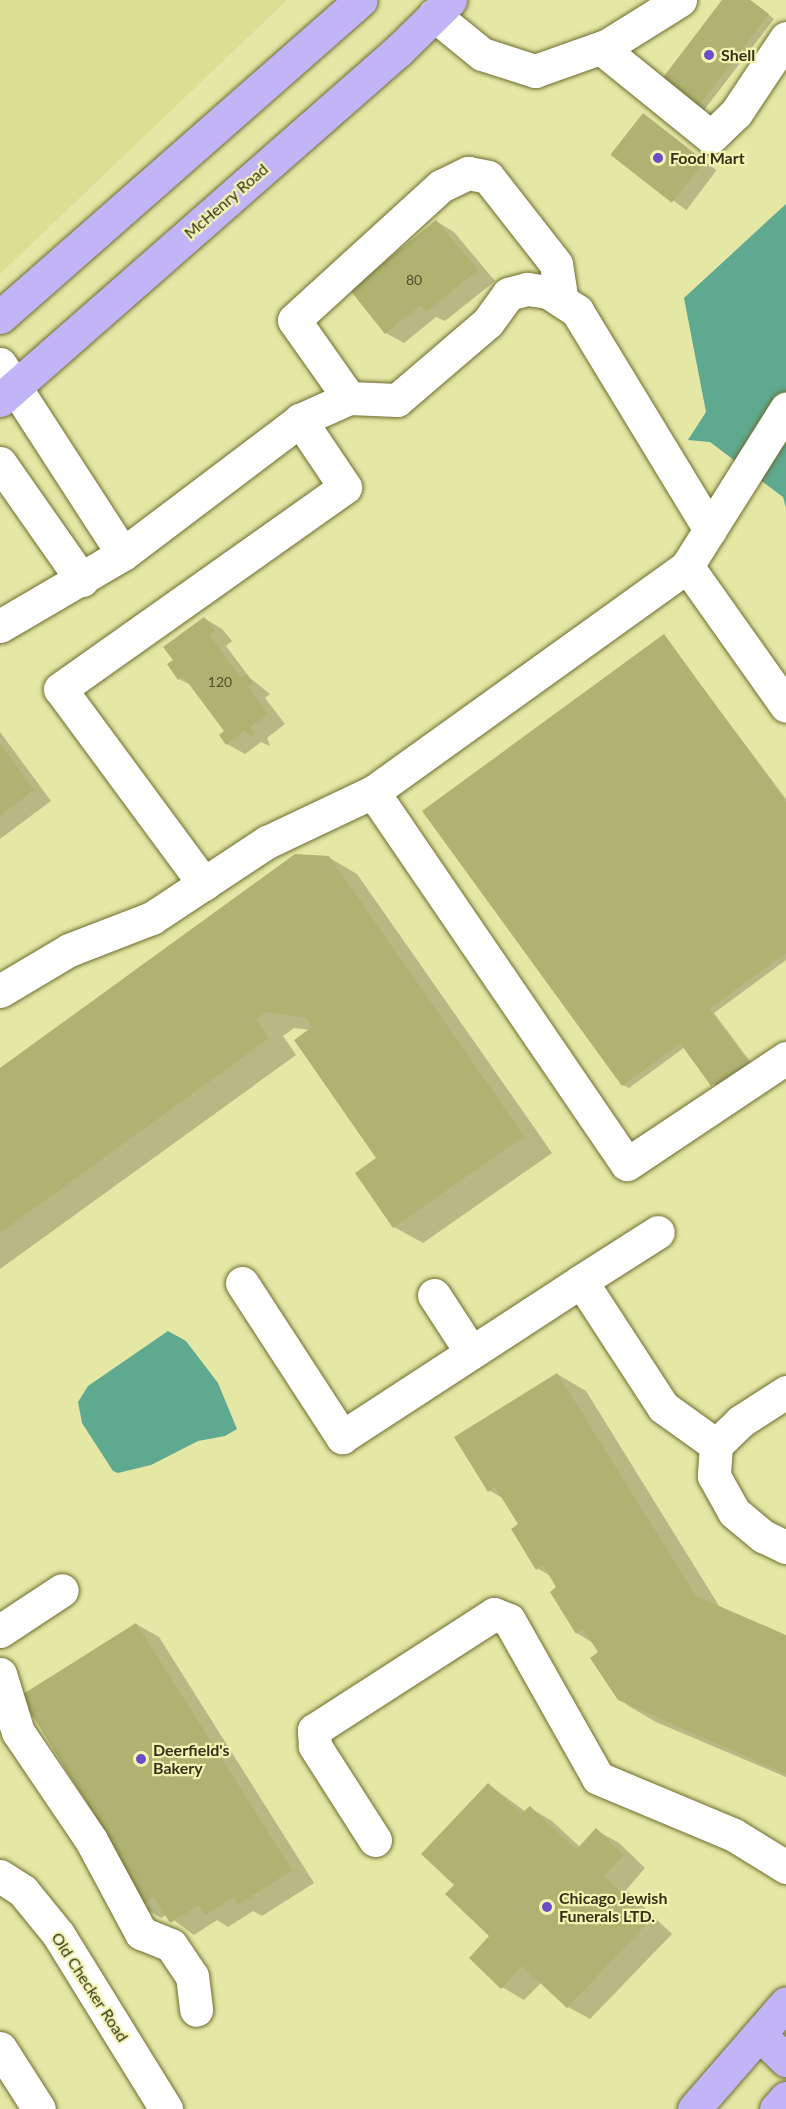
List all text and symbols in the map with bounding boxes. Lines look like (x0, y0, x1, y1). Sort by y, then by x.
place label: Shell (721, 45, 755, 65)
marker: Shell (702, 48, 716, 62)
place label: Food Mart (670, 148, 745, 168)
marker: Food Mart (651, 151, 665, 165)
street label: McHenry Road (180, 159, 272, 243)
house number: 80 (406, 272, 422, 288)
house number: 120 (208, 674, 232, 690)
place label: Deerfield's Bakery (153, 1740, 230, 1778)
marker: Deerfield's Bakery (134, 1752, 148, 1766)
place label: Chicago Jewish Funerals LTD. (559, 1888, 668, 1926)
marker: Chicago Jewish Funerals LTD. (540, 1900, 554, 1914)
street label: Old Checker Road (47, 1929, 133, 2045)

